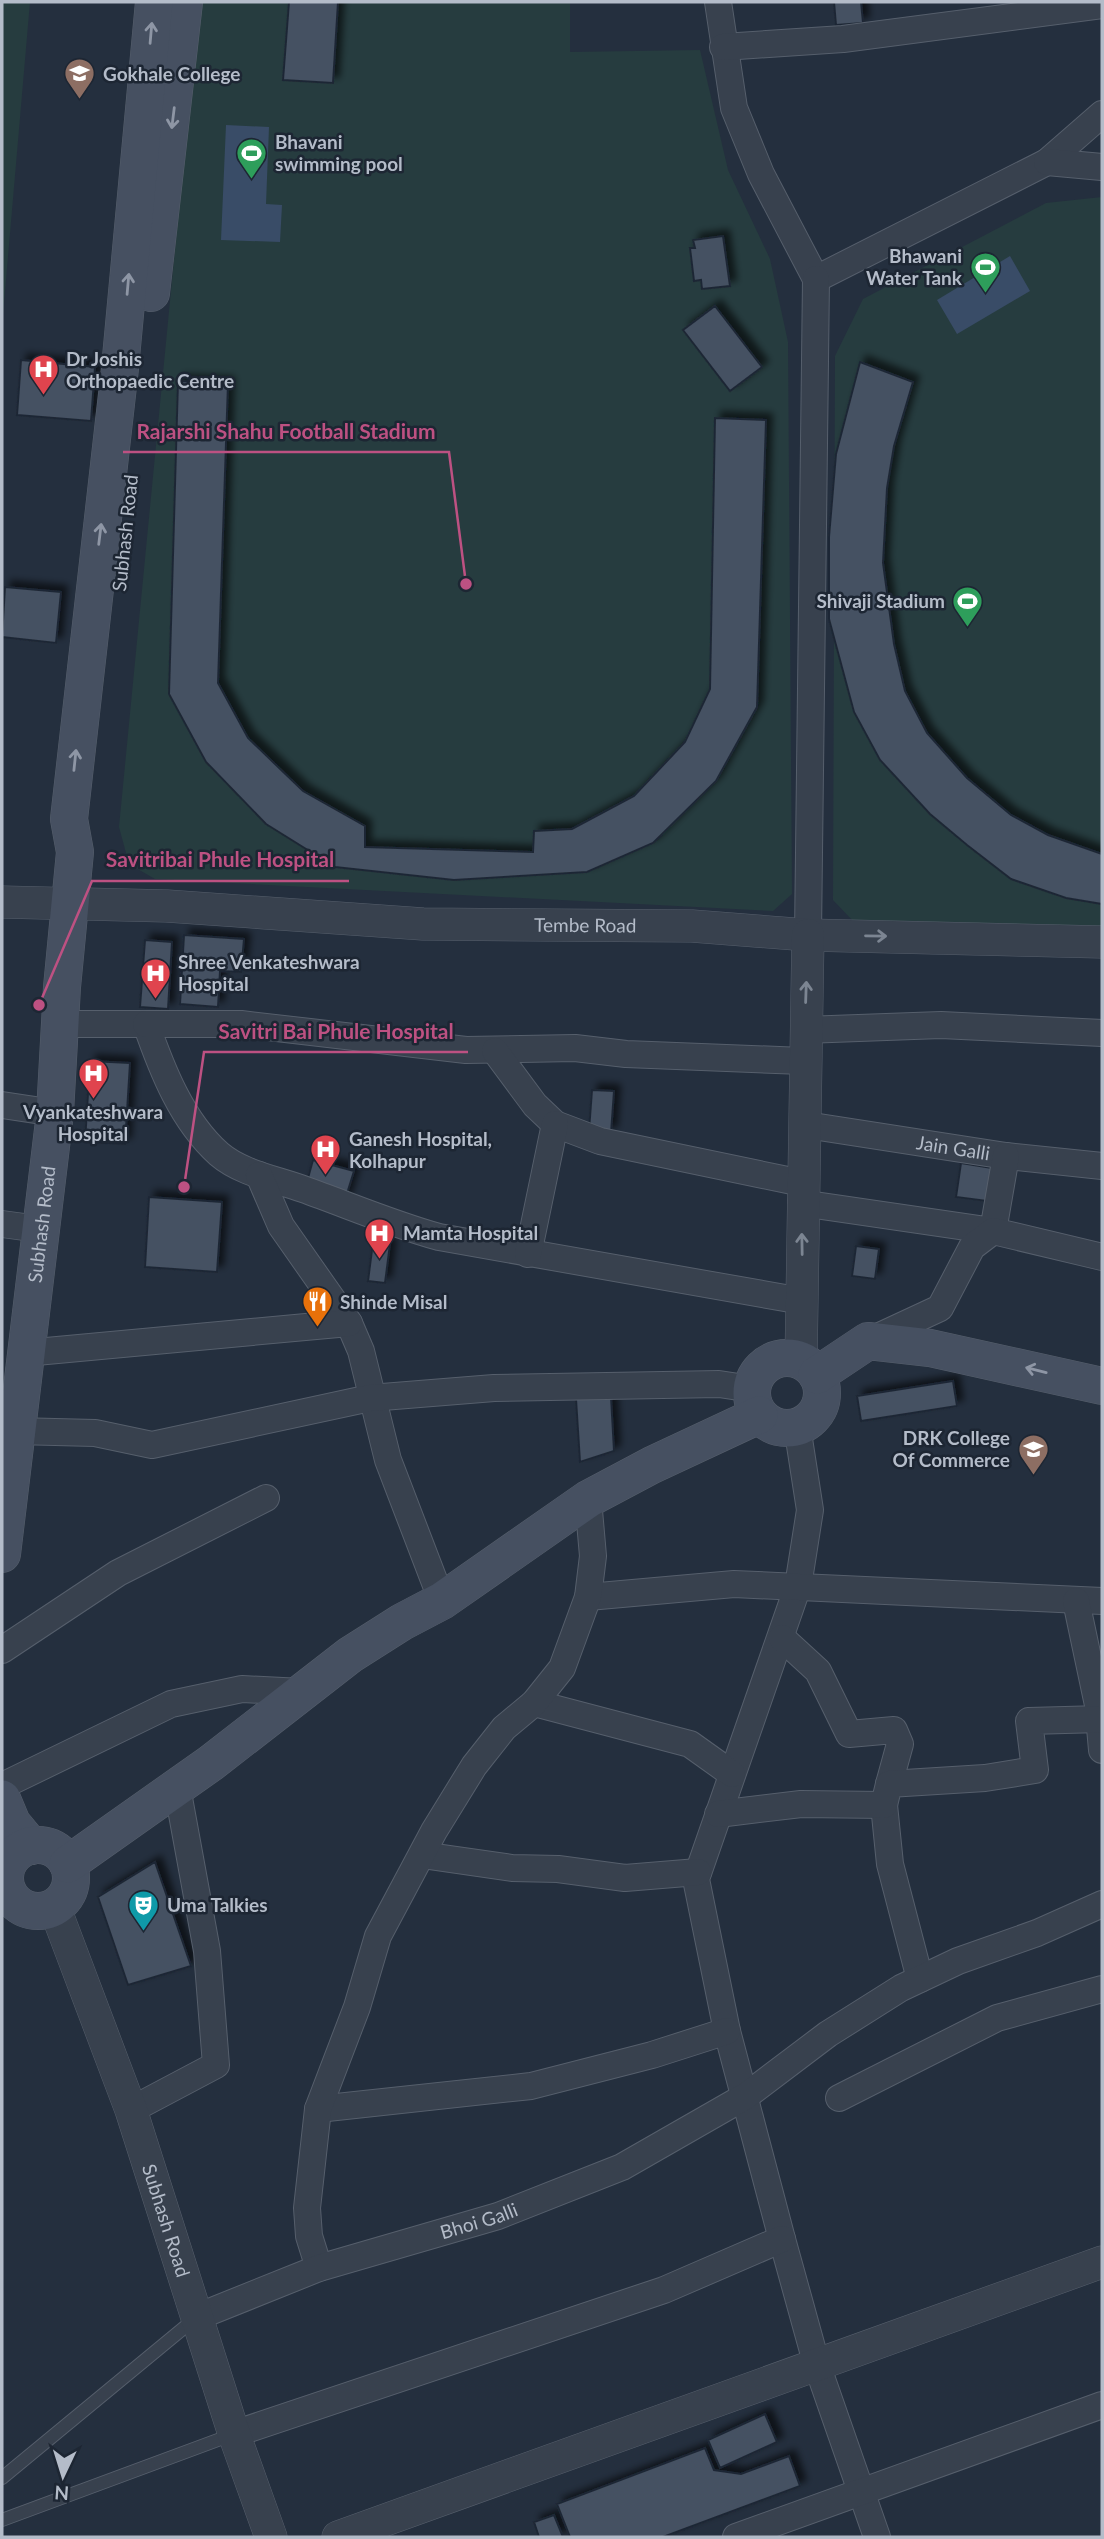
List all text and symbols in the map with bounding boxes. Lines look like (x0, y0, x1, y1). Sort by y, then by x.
one-way arrow (145, 22, 158, 44)
school or university icon: Gokhale College (63, 57, 97, 101)
place label: Gokhale College (103, 62, 240, 85)
one-way arrow (166, 107, 179, 129)
place label: Bhavani swimming pool (275, 130, 403, 175)
sports icon: Bhavani swimming pool (235, 136, 269, 180)
place label: Bhawani Water Tank (866, 244, 963, 289)
sports icon: Bhawani Water Tank (968, 250, 1002, 294)
one-way arrow (122, 273, 135, 295)
place label: Dr Joshis Orthopaedic Centre (66, 347, 234, 392)
hospital icon: Dr Joshis Orthopaedic Centre (26, 353, 60, 397)
callout: Rajarshi Shahu Football Stadium (123, 410, 449, 452)
text: Rajarshi Shahu Football Stadium (137, 418, 435, 443)
street label: Subhash Road (107, 473, 142, 592)
one-way arrow (94, 523, 107, 546)
sports icon: Shivaji Stadium (951, 584, 985, 628)
place label: Shivaji Stadium (817, 589, 945, 612)
one-way arrow (69, 749, 82, 772)
callout: Savitribai Phule Hospital (92, 839, 349, 881)
text: Savitribai Phule Hospital (106, 846, 334, 871)
street label: Tembe Road (534, 913, 637, 937)
one-way arrow (864, 929, 887, 943)
place label: Shree Venkateshwara Hospital (178, 950, 360, 995)
hospital icon: Shree Venkateshwara Hospital (138, 956, 172, 1000)
one-way arrow (799, 981, 812, 1004)
callout: Savitri Bai Phule Hospital (204, 1010, 468, 1052)
text: Savitri Bai Phule Hospital (218, 1018, 454, 1043)
hospital icon: Vyankateshwara Hospital (76, 1056, 110, 1100)
place label: Vyankateshwara Hospital (22, 1100, 163, 1145)
place label: Ganesh Hospital, Kolhapur (349, 1127, 492, 1172)
street label: Jain Galli (915, 1130, 992, 1164)
hospital icon: Ganesh Hospital, Kolhapur (309, 1133, 343, 1177)
street label: Subhash Road (23, 1165, 60, 1284)
hospital icon: Mamta Hospital (363, 1216, 397, 1260)
place label: Mamta Hospital (403, 1221, 538, 1244)
one-way arrow (795, 1233, 809, 1256)
restaurant icon: Shinde Misal (300, 1285, 334, 1329)
place label: Shinde Misal (340, 1290, 447, 1313)
one-way arrow (1025, 1363, 1048, 1376)
place label: DRK College Of Commerce (892, 1426, 1010, 1471)
school or university icon: DRK College Of Commerce (1016, 1432, 1050, 1476)
theatre icon: Uma Talkies (127, 1888, 161, 1932)
place label: Uma Talkies (167, 1893, 268, 1916)
street label: Subhash Road (138, 2161, 195, 2280)
street label: Bhoi Galli (437, 2197, 521, 2243)
north arrow (28, 2441, 98, 2511)
text: N (54, 2481, 70, 2505)

